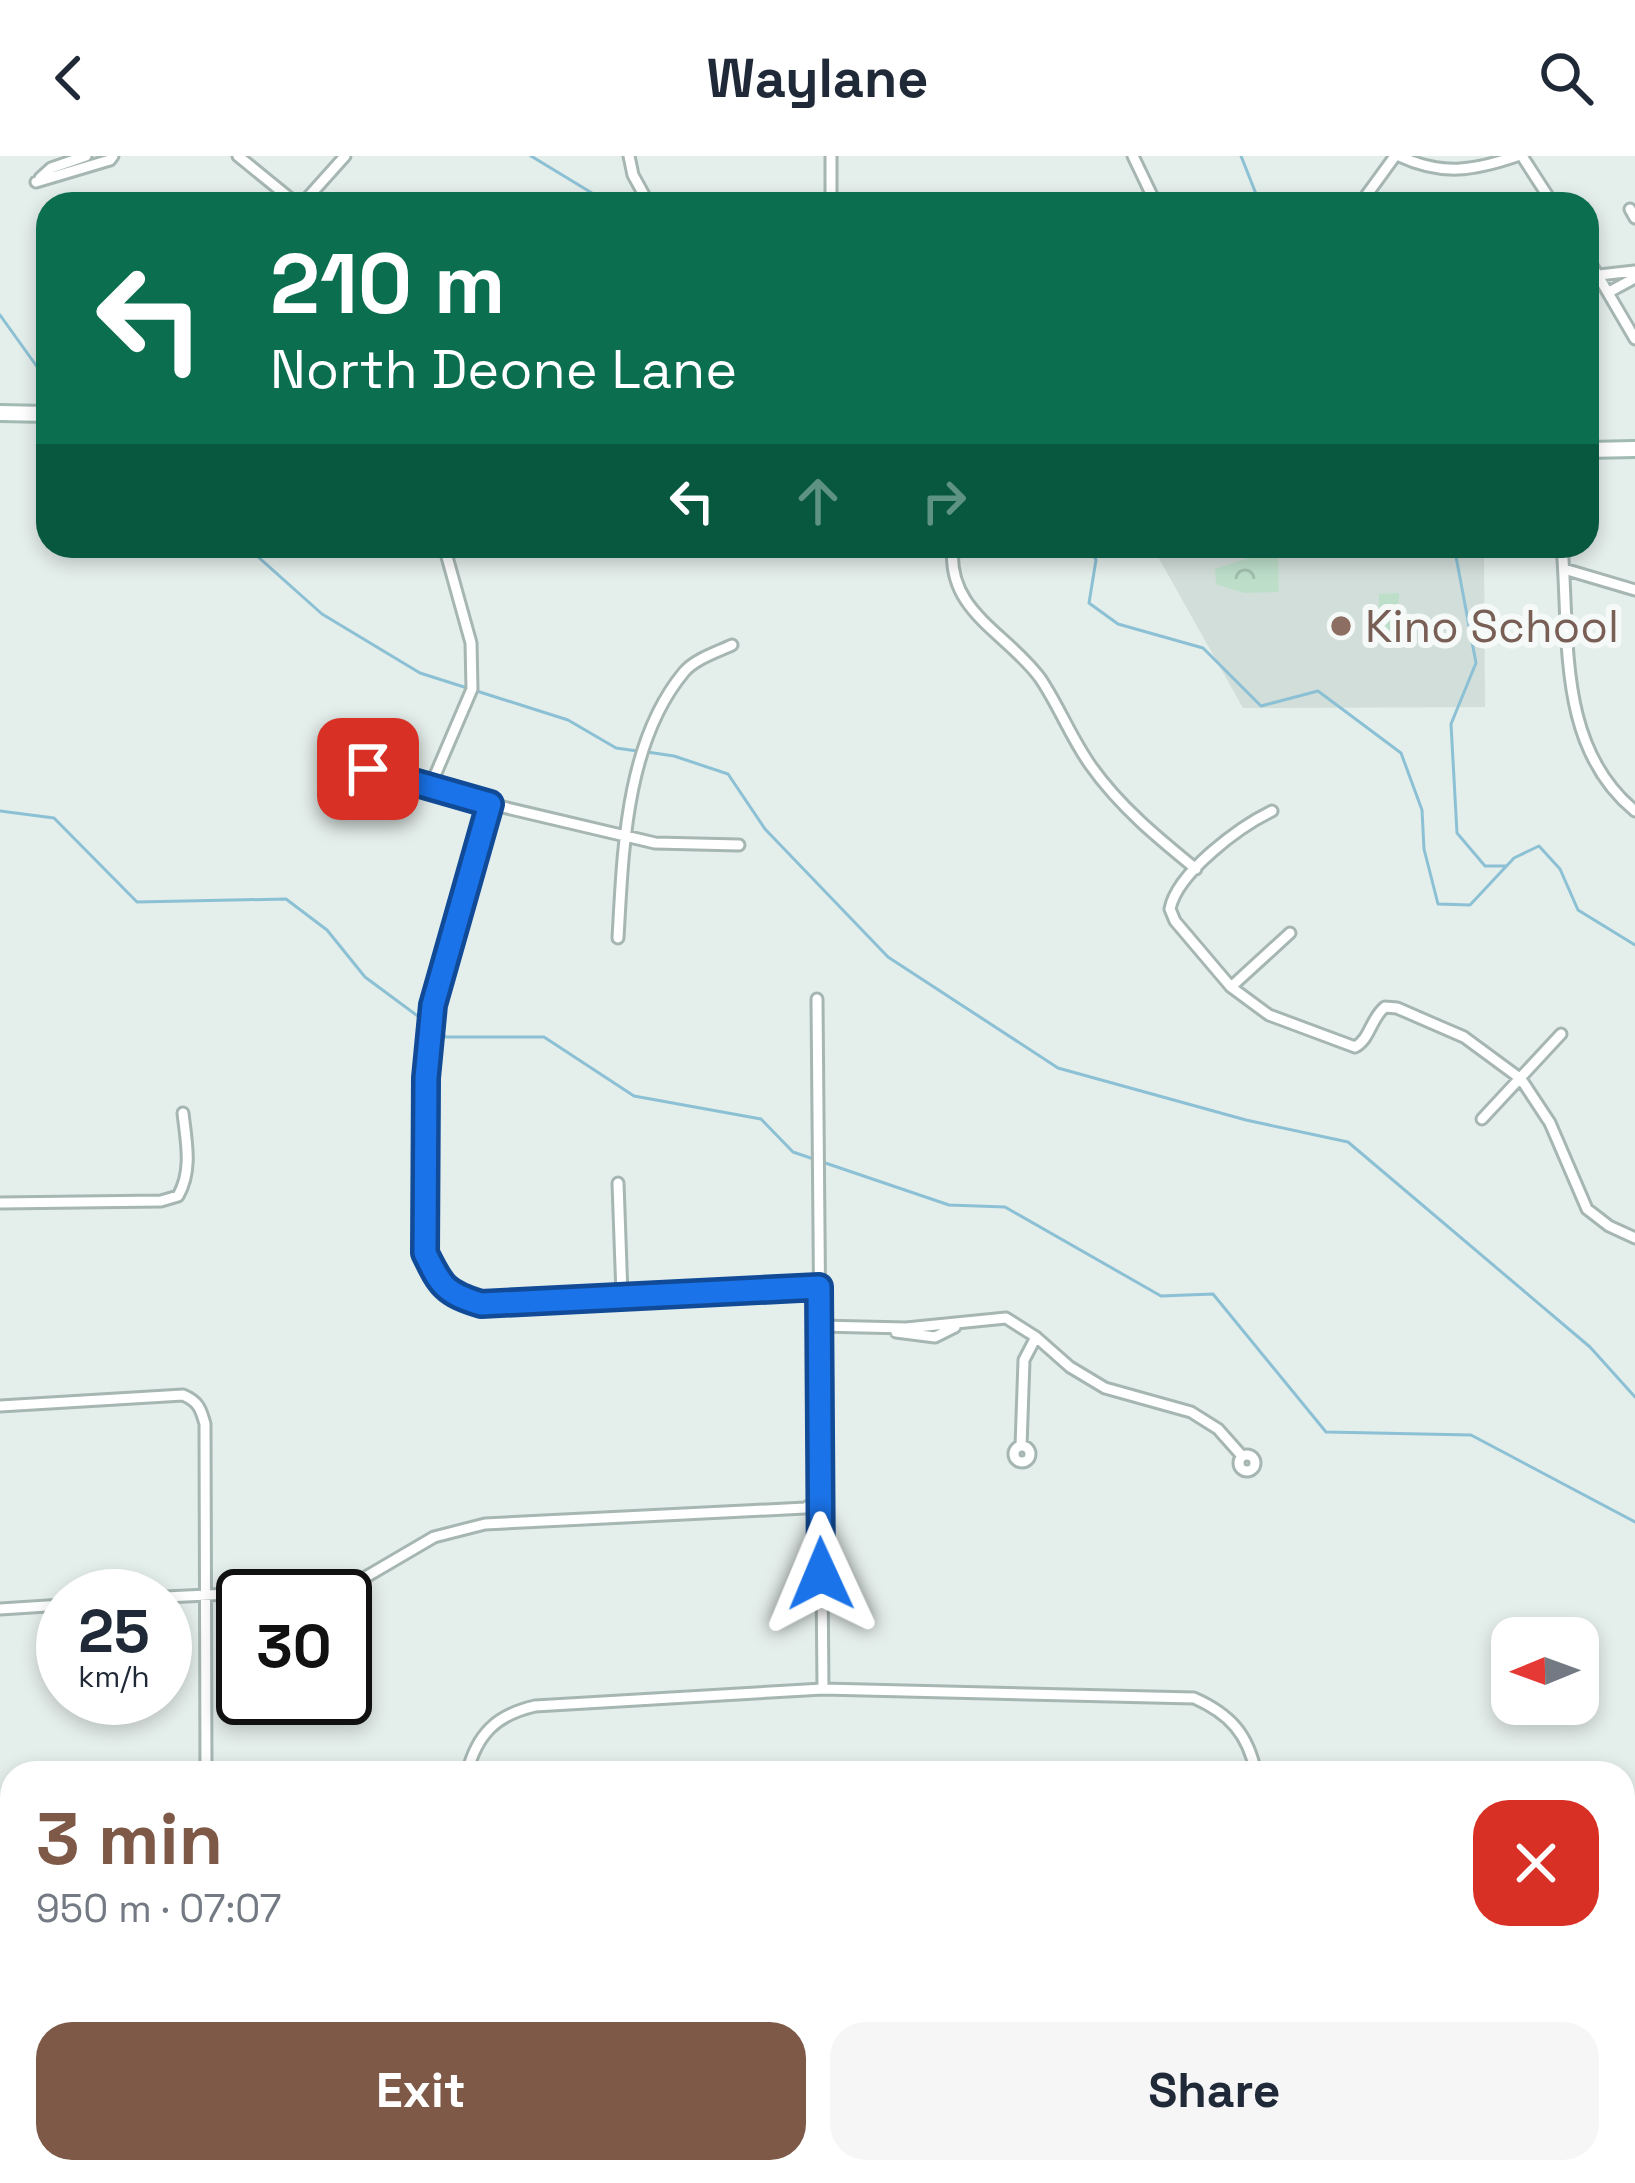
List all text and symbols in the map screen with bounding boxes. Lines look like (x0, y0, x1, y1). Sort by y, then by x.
text: Waylane (707, 44, 928, 113)
icon: back (36, 45, 102, 111)
icon: search (1533, 45, 1599, 111)
text: 210 m (270, 230, 505, 338)
icon: left (72, 240, 228, 396)
text: North Deone Lane (270, 335, 737, 404)
icon: left (659, 468, 725, 534)
icon: ahead (785, 468, 851, 534)
icon: right (911, 468, 977, 534)
place label: Kino School (1365, 598, 1619, 655)
marker: Kino School (1328, 613, 1354, 639)
pin (317, 718, 419, 820)
icon: arrive (335, 736, 401, 802)
position arrow (758, 1511, 884, 1637)
speed limit sign: 30 (216, 1569, 372, 1725)
text: 25 (78, 1593, 150, 1670)
north arrow (1491, 1617, 1599, 1725)
map controls (1491, 1617, 1599, 1725)
text: km/h (78, 1657, 150, 1696)
text: 3 min (36, 1793, 223, 1885)
button: close (1473, 1800, 1599, 1926)
text: 950 m · 07:07 (36, 1884, 282, 1933)
button: Exit (36, 2022, 806, 2160)
button: Share (830, 2022, 1599, 2160)

